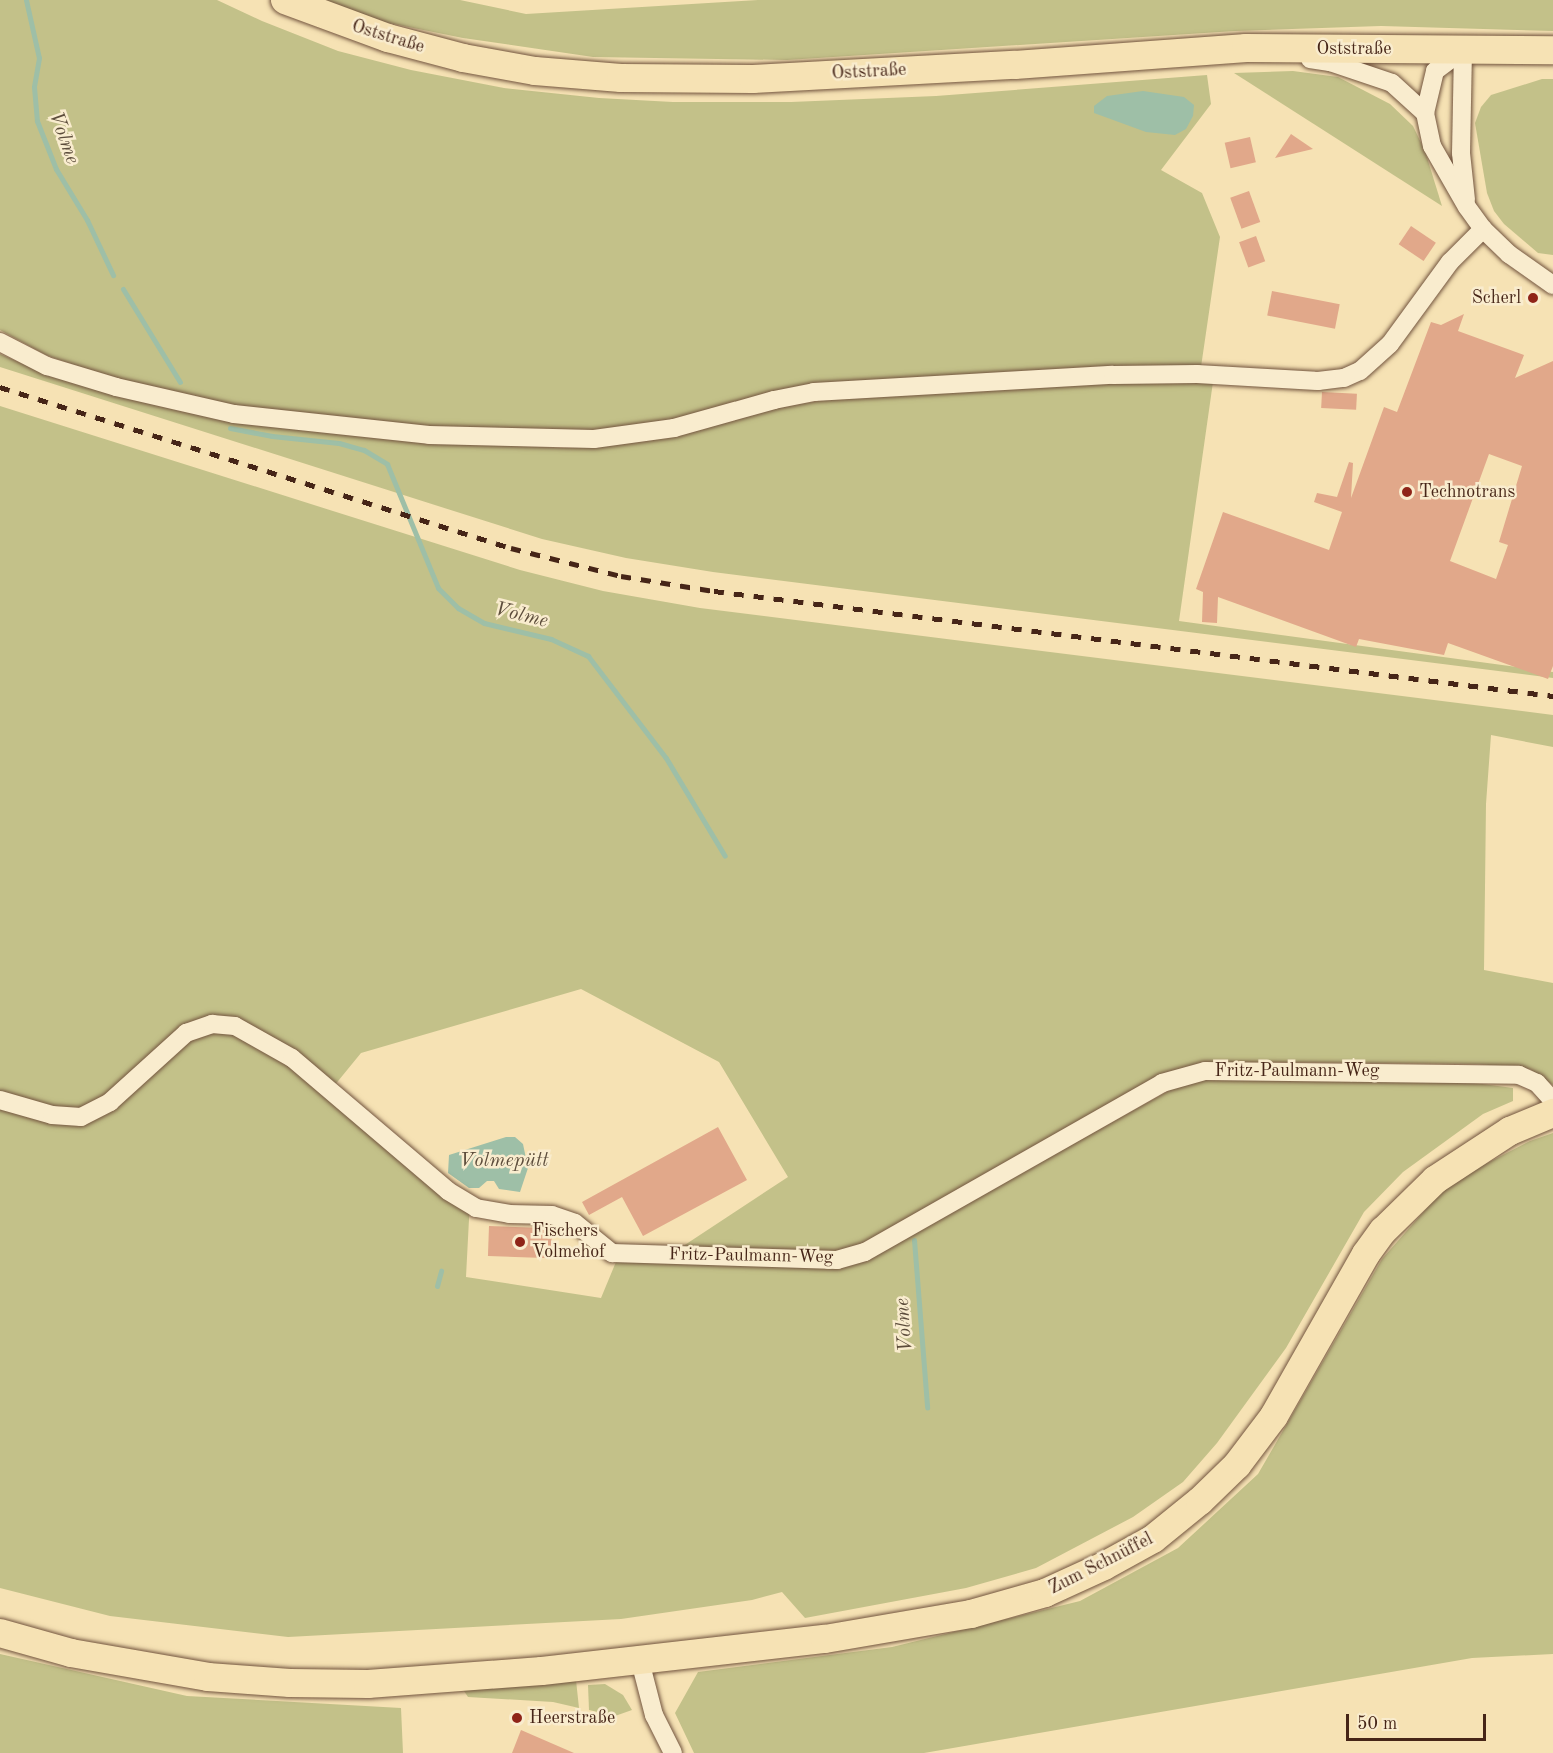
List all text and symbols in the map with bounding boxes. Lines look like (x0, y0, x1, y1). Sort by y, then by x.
street label: Oststraße (349, 16, 427, 58)
street label: Oststraße (1317, 38, 1391, 60)
street label: Oststraße (831, 59, 907, 85)
water label: Volme (42, 108, 84, 168)
place label: Scherl (1472, 287, 1521, 309)
marker: Scherl (1526, 291, 1540, 305)
place label: Technotrans (1419, 481, 1515, 503)
marker: Technotrans (1400, 485, 1414, 499)
water label: Volme (492, 598, 550, 634)
street label: Fritz-Paulmann-Weg (1215, 1060, 1379, 1082)
water label: Volmepütt (459, 1149, 549, 1173)
place label: Fischers Volmehof (532, 1221, 605, 1264)
marker: Fischers Volmehof (513, 1235, 527, 1249)
street label: Fritz-Paulmann-Weg (668, 1244, 834, 1268)
water label: Volme (891, 1297, 919, 1353)
street label: Zum Schnüffel (1045, 1529, 1157, 1599)
scale bar (1349, 1702, 1488, 1740)
place label: Heerstraße (529, 1707, 615, 1729)
marker: Heerstraße (510, 1711, 524, 1725)
text: 50 m (1357, 1715, 1397, 1733)

